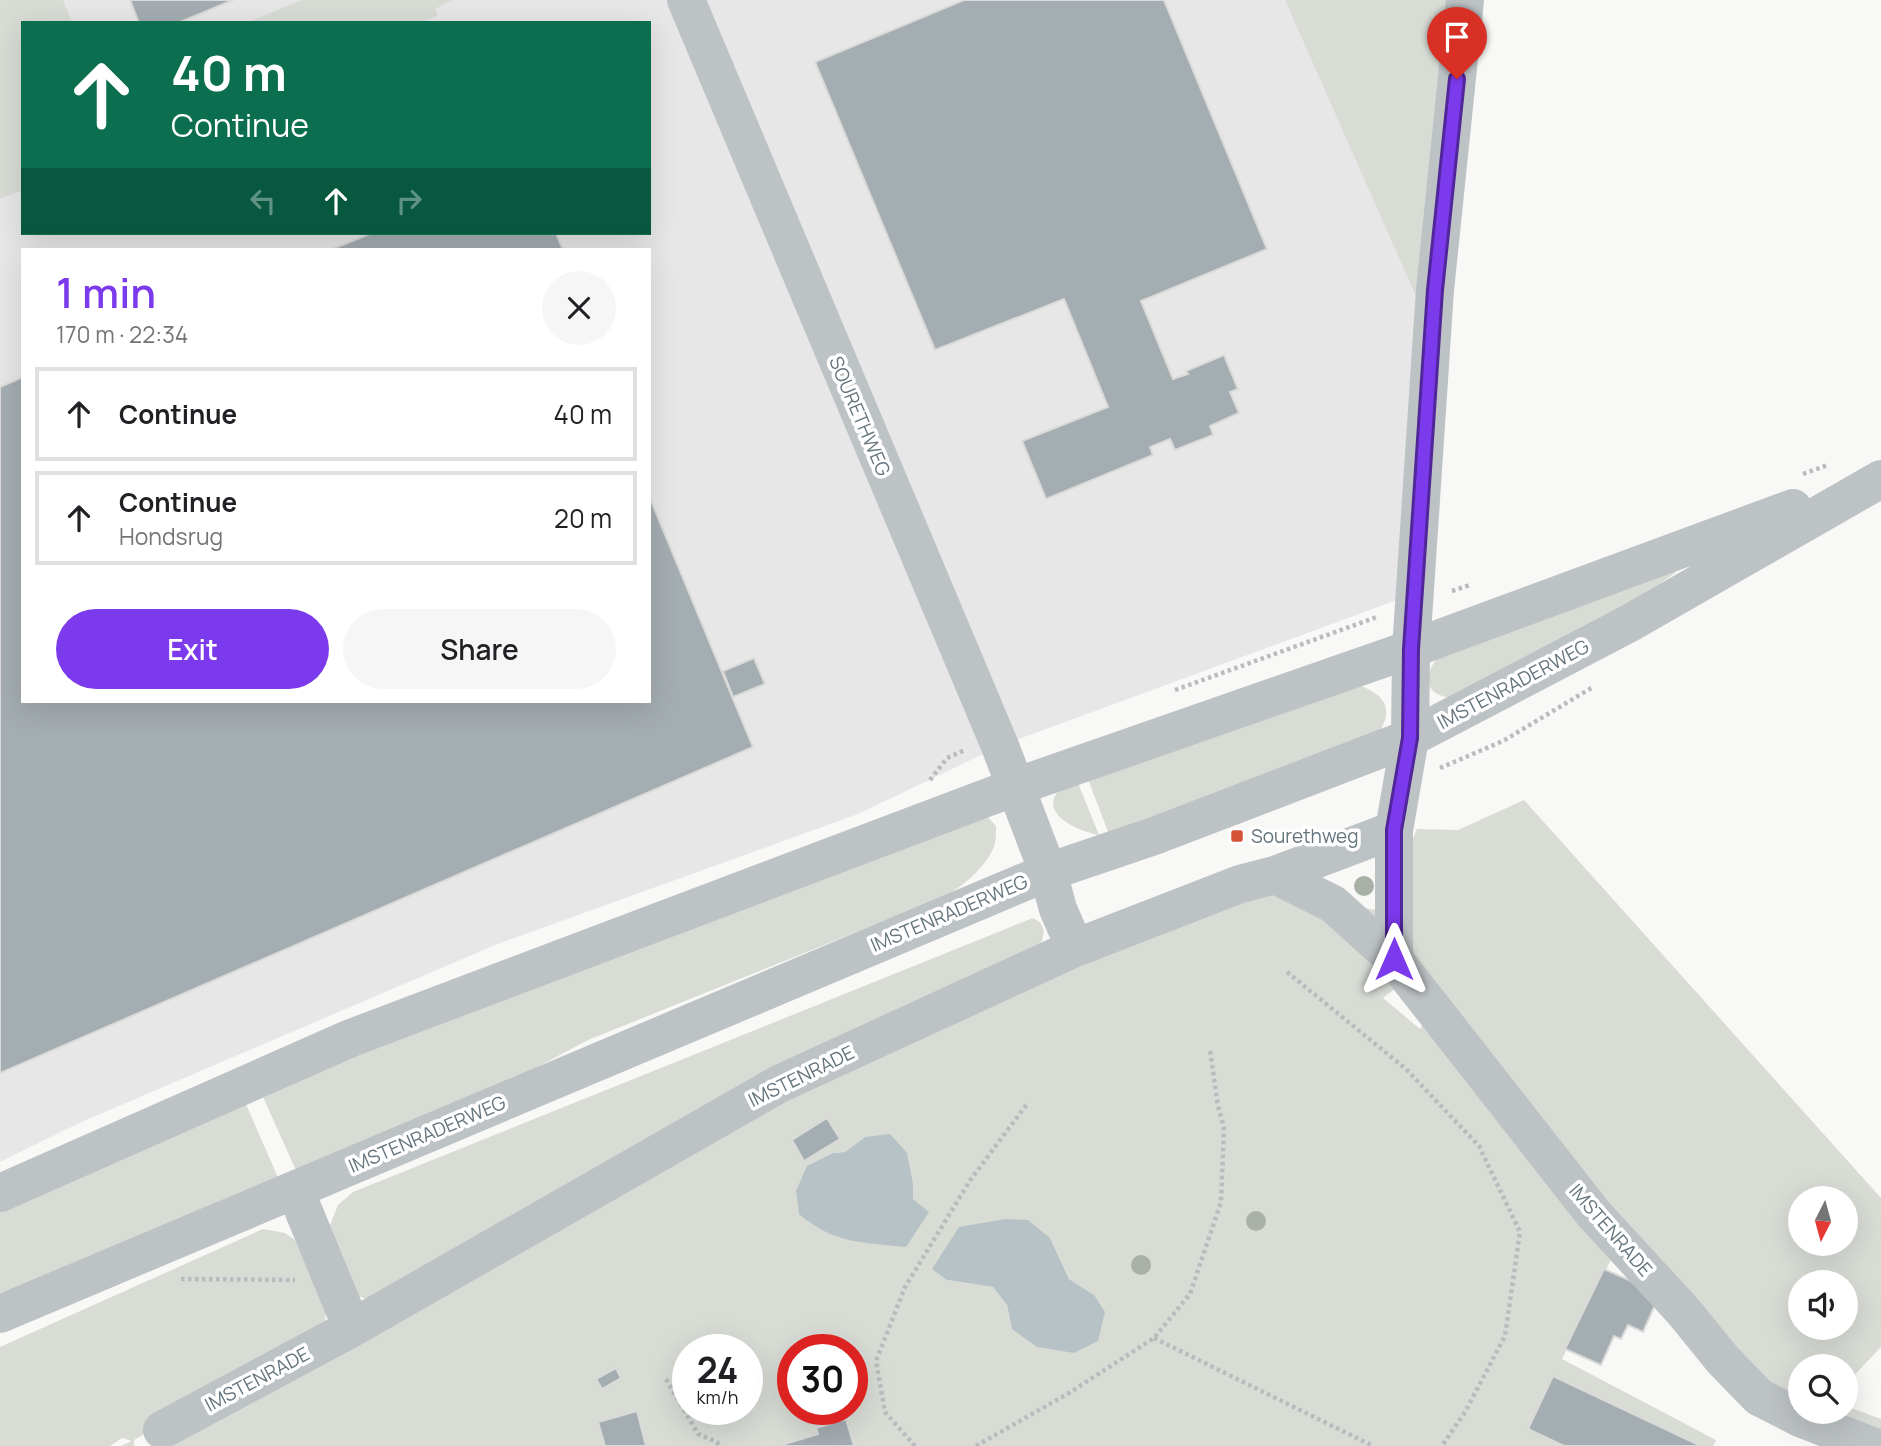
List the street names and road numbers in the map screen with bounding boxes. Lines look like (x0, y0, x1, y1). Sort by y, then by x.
street label: SOURETHWEG (823, 352, 897, 480)
street label: IMSTENRADERWEG (1433, 633, 1593, 735)
street label: IMSTENRADERWEG (866, 868, 1032, 958)
street label: IMSTENRADE (744, 1039, 858, 1113)
street label: IMSTENRADERWEG (344, 1089, 510, 1179)
street label: IMSTENRADE (1563, 1178, 1659, 1282)
street label: IMSTENRADE (200, 1341, 314, 1417)

